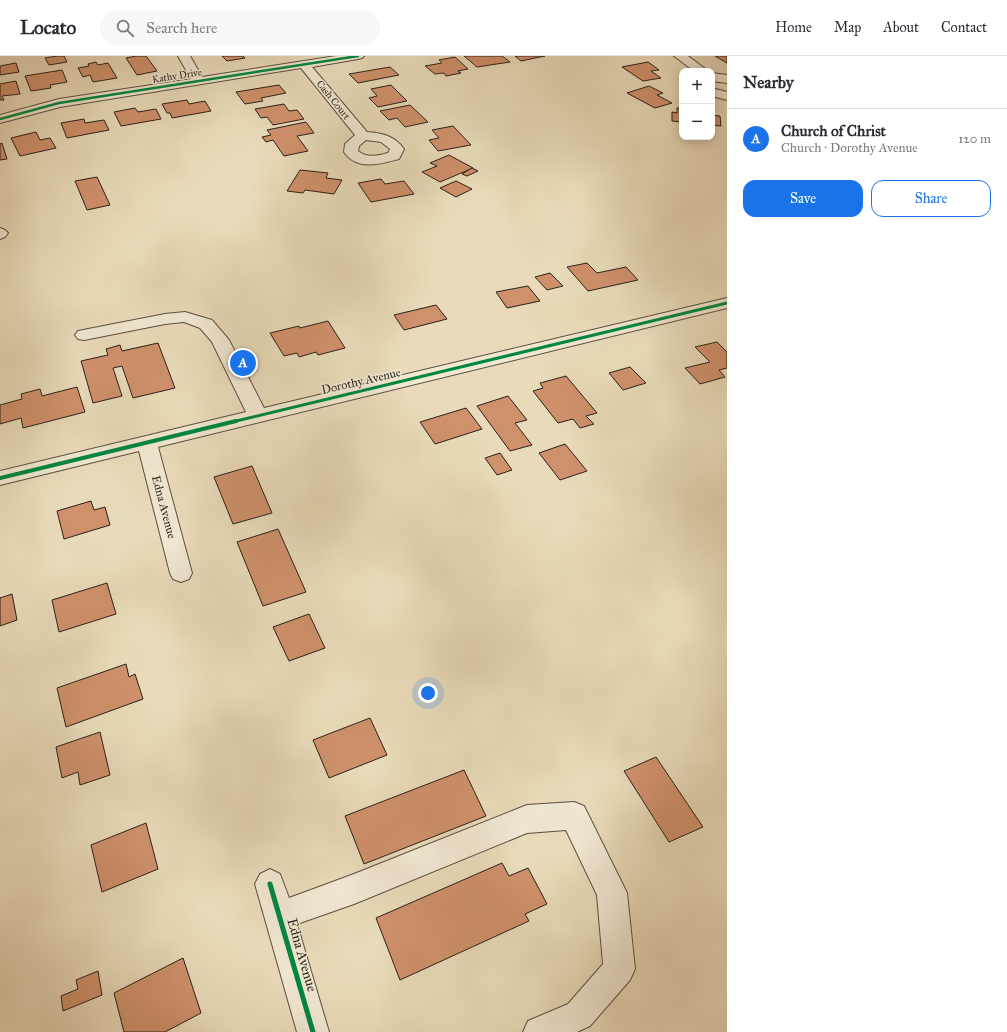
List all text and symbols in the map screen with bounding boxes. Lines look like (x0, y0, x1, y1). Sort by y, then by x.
search box (100, 10, 380, 46)
text: Locato (20, 16, 76, 39)
icon: search (114, 17, 136, 39)
text: Search here (146, 19, 217, 37)
text: Home (775, 19, 812, 36)
text: Map (834, 19, 861, 36)
text: About (883, 19, 919, 36)
text: Contact (941, 19, 987, 36)
street label: Kathy Drive (151, 66, 203, 86)
map controls (679, 68, 715, 140)
button: + (679, 68, 715, 104)
text: Nearby (743, 72, 794, 93)
street label: Cash Court (314, 78, 353, 122)
button: − (679, 104, 715, 140)
text: Church of Christ (781, 122, 886, 140)
text: A (752, 131, 760, 147)
text: 120 m (958, 131, 991, 147)
text: Church · Dorothy Avenue (781, 140, 918, 156)
button: Save (743, 180, 863, 217)
button: Share (871, 180, 991, 217)
pin: A (230, 348, 256, 378)
street label: Dorothy Avenue (320, 365, 402, 397)
street label: Edna Avenue (149, 474, 179, 540)
your location (418, 683, 438, 703)
street label: Edna Avenue (283, 916, 321, 994)

